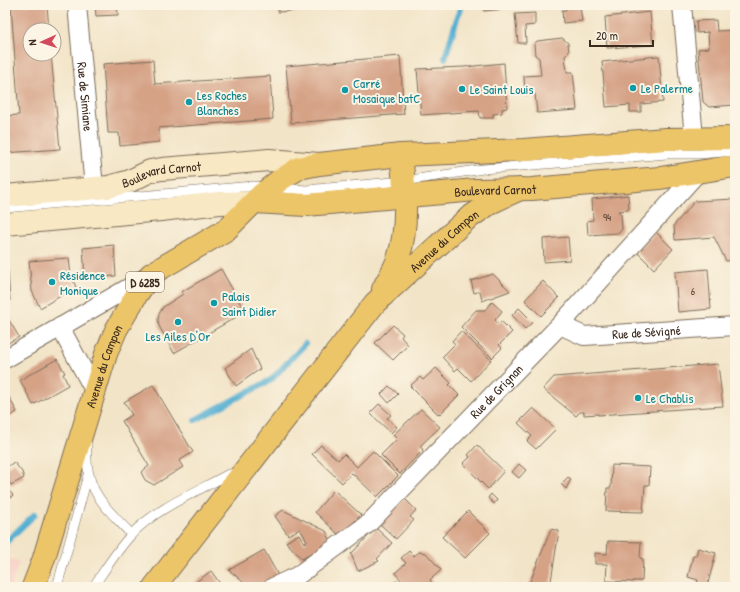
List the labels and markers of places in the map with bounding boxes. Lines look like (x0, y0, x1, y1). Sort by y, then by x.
place label: Carré Mosaique batC (353, 74, 420, 107)
place label: Le Palerme (641, 79, 693, 97)
place label: Le Saint Louis (470, 80, 534, 98)
marker: Le Palerme (628, 83, 638, 93)
marker: Le Saint Louis (457, 84, 467, 94)
marker: Carré Mosaique batC (340, 85, 350, 95)
place label: Les Roches Blanches (197, 86, 247, 119)
marker: Les Roches Blanches (184, 97, 194, 107)
place label: Résidence Monique (60, 266, 105, 299)
marker: Résidence Monique (47, 277, 57, 287)
place label: Palais Saint Didier (222, 287, 277, 320)
marker: Palais Saint Didier (209, 298, 219, 308)
marker: Les Ailes D'Or (173, 317, 183, 327)
place label: Les Ailes D'Or (146, 327, 210, 345)
place label: Le Chablis (646, 389, 693, 407)
marker: Le Chablis (633, 393, 643, 403)

